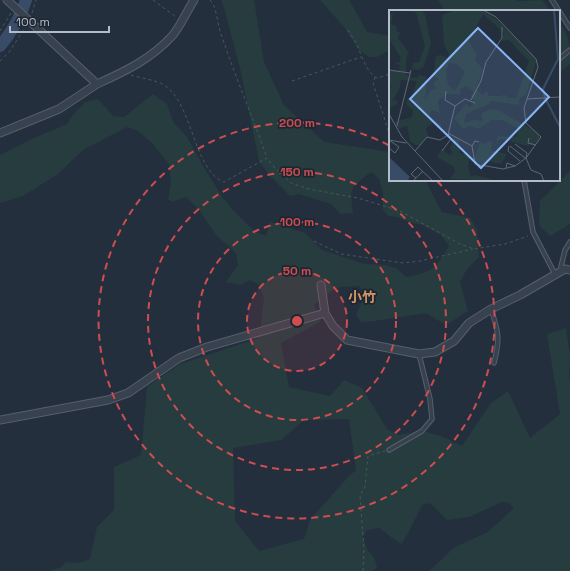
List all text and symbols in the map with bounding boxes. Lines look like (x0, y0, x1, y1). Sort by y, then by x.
scale bar (10, 8, 109, 34)
inset map (389, 10, 560, 181)
text: 100 m (16, 14, 50, 30)
text: 200 m (279, 115, 315, 131)
text: 150 m (280, 164, 314, 180)
text: 100 m (280, 214, 314, 230)
text: 50 m (283, 263, 311, 279)
district label: 小竹 (348, 288, 376, 306)
centre of rings (290, 314, 304, 328)

